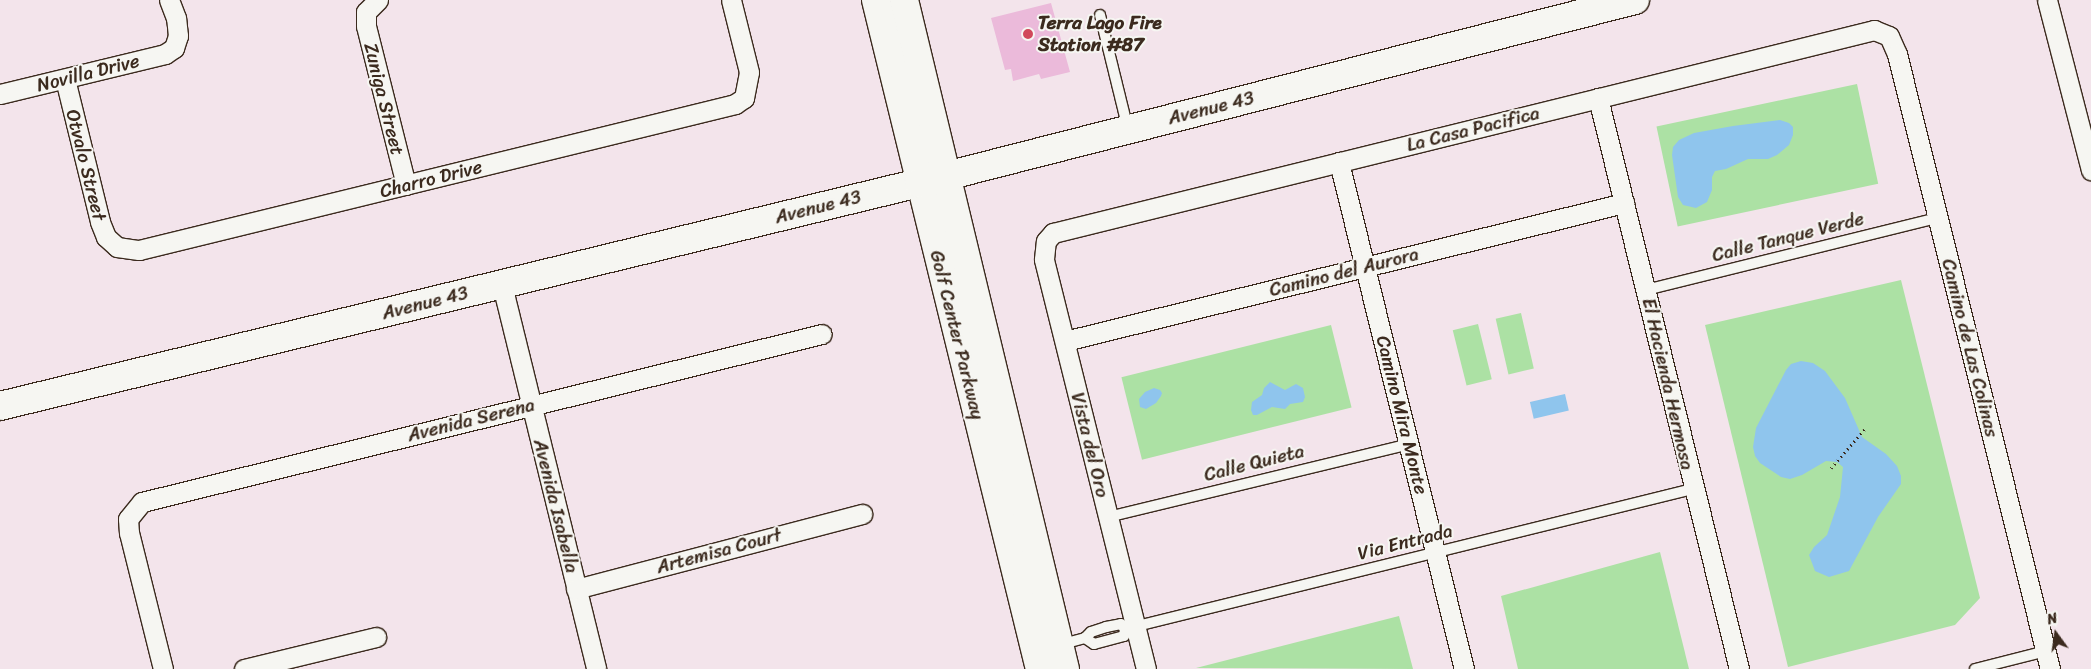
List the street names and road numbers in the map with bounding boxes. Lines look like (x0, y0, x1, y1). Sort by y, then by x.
street label: Zuniga Street (359, 40, 409, 158)
street label: Novilla Drive (34, 49, 142, 97)
street label: Avenue 43 (1166, 86, 1256, 130)
street label: La Casa Pacifica (1404, 101, 1542, 157)
street label: Otvalo Street (61, 107, 111, 223)
street label: Charro Drive (378, 155, 484, 203)
street label: Avenue 43 (773, 185, 863, 229)
street label: Calle Tanque Verde (1709, 207, 1867, 267)
street label: Camino del Aurora (1267, 242, 1421, 302)
street label: Golf Center Parkway (925, 248, 989, 422)
street label: Camino de Las Colinas (1937, 257, 2003, 439)
street label: Avenue 43 (380, 281, 470, 325)
street label: El Hacienda Hermosa (1637, 296, 1699, 472)
street label: Camino Mira Monte (1371, 334, 1433, 496)
street label: Vista del Oro (1066, 390, 1114, 500)
street label: Avenida Serena (405, 393, 537, 447)
street label: Avenida Isabella (528, 437, 584, 575)
street label: Calle Quieta (1202, 440, 1306, 486)
street label: Via Entrada (1355, 519, 1455, 565)
street label: Artemisa Court (654, 523, 784, 579)

